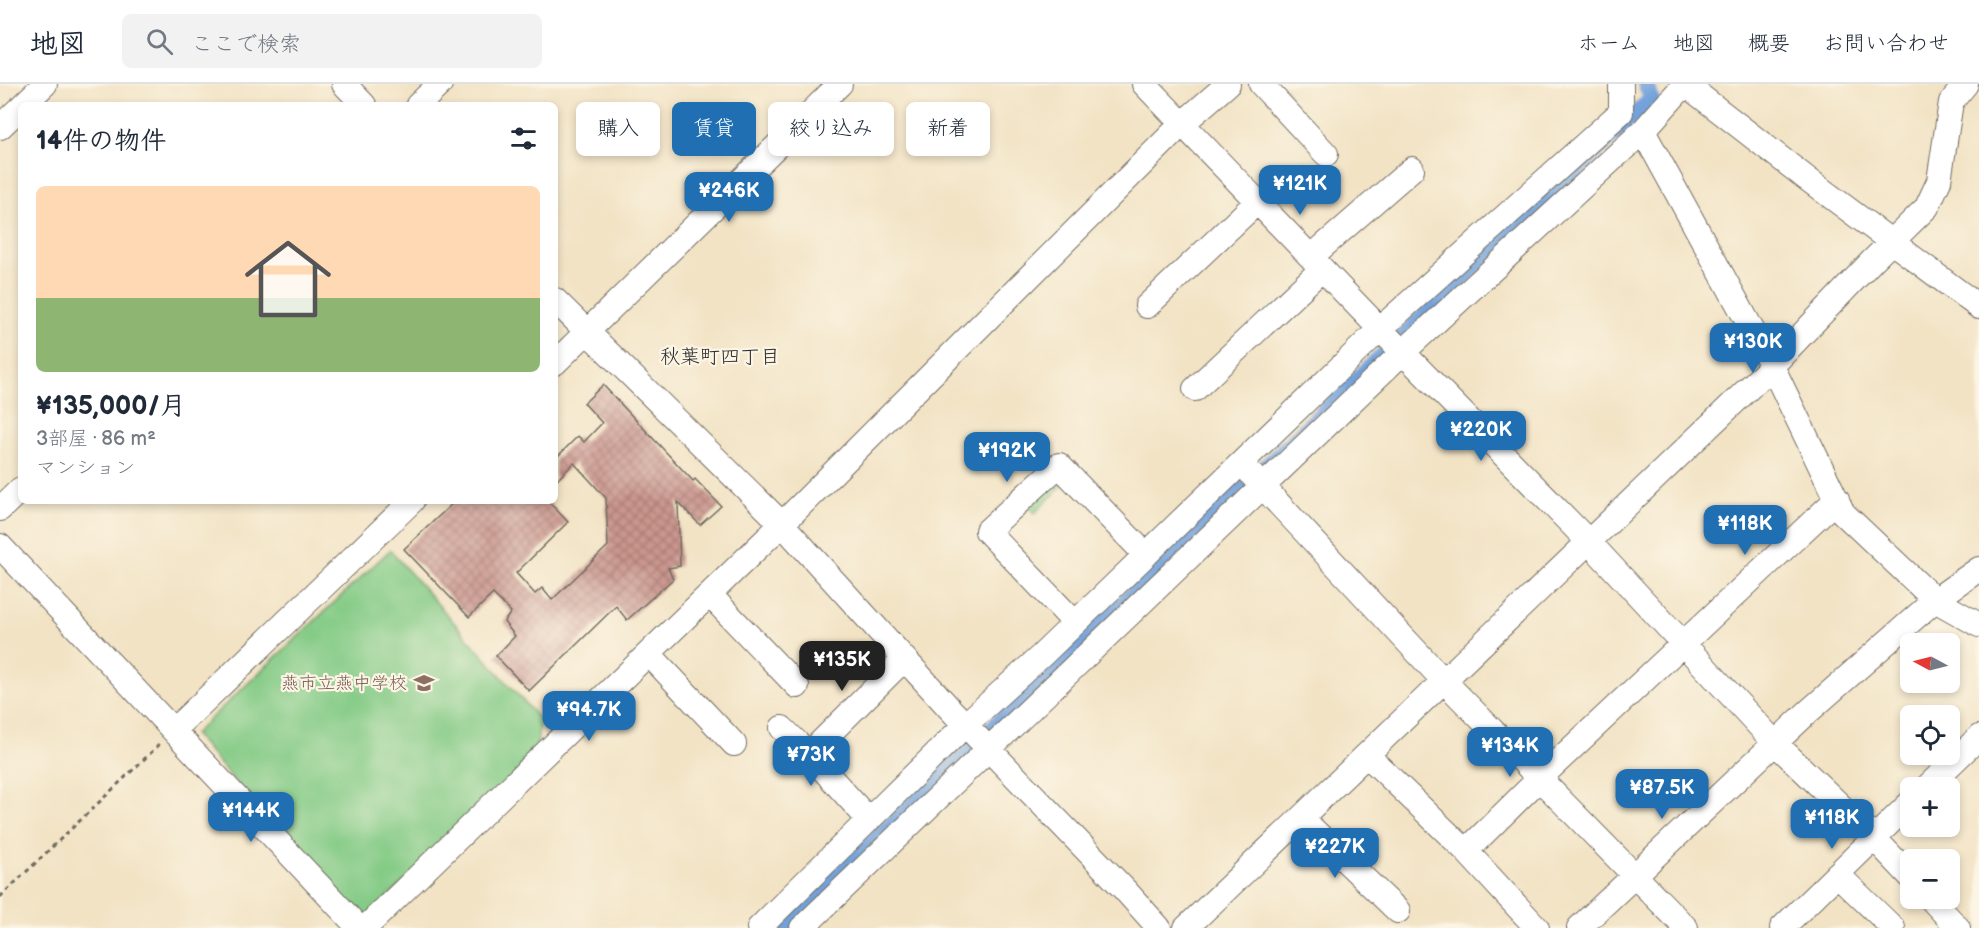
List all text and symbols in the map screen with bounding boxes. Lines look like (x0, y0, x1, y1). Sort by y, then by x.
search box (122, 14, 542, 68)
icon: search (143, 25, 176, 58)
text: 地図 (30, 28, 86, 61)
text: ここで検索 (191, 31, 301, 58)
text: ホーム (1578, 31, 1640, 56)
text: 地図 (1673, 31, 1715, 56)
text: 概要 (1748, 31, 1790, 56)
text: お問い合わせ (1823, 31, 1949, 56)
chip: 購入 (576, 102, 660, 156)
chip: 賃貸 (672, 102, 756, 156)
chip: 絞り込み (768, 102, 894, 156)
chip: 新着 (906, 102, 990, 156)
icon: filters (507, 122, 540, 155)
text: 14件の物件 (36, 126, 166, 157)
pin: ¥121K (1258, 165, 1342, 216)
pin: ¥246K (687, 172, 771, 223)
text: ¥121K (1273, 172, 1327, 196)
text: ¥246K (699, 179, 760, 203)
icon: home (234, 225, 342, 333)
pin: ¥130K (1711, 323, 1795, 374)
text: ¥130K (1724, 330, 1782, 354)
district label: 秋葉町四丁目 (660, 345, 780, 369)
text: ¥135,000/月 (36, 391, 186, 422)
pin: ¥220K (1439, 411, 1523, 462)
text: ¥220K (1450, 418, 1512, 442)
text: 3部屋 · 86 m² (36, 427, 156, 451)
pin: ¥192K (965, 432, 1049, 483)
text: ¥192K (978, 439, 1036, 463)
text: マンション (36, 456, 135, 480)
pin: ¥118K (1703, 505, 1787, 556)
text: ¥118K (1718, 512, 1772, 536)
north arrow (1900, 633, 1960, 693)
map controls (1900, 633, 1960, 909)
pin: ¥135K (800, 641, 884, 692)
text: ¥135K (813, 648, 871, 672)
school or university icon: 燕市立燕中学校 (412, 671, 436, 695)
place label: 燕市立燕中学校 (281, 673, 407, 694)
pin: ¥94.7K (540, 691, 638, 742)
text: ¥94.7K (557, 698, 621, 722)
button: locate (1900, 705, 1960, 765)
pin: ¥134K (1468, 727, 1552, 778)
text: ¥134K (1481, 734, 1539, 758)
pin: ¥73K (775, 736, 847, 787)
text: ¥73K (787, 743, 835, 767)
pin: ¥87.5K (1613, 769, 1711, 820)
text: ¥87.5K (1630, 776, 1694, 800)
button: + (1900, 777, 1960, 837)
pin: ¥144K (209, 792, 293, 843)
text: ¥144K (222, 799, 280, 823)
pin: ¥118K (1790, 799, 1874, 850)
text: ¥118K (1805, 806, 1859, 830)
pin: ¥227K (1293, 828, 1377, 879)
text: ¥227K (1305, 835, 1365, 859)
button: − (1900, 849, 1960, 909)

